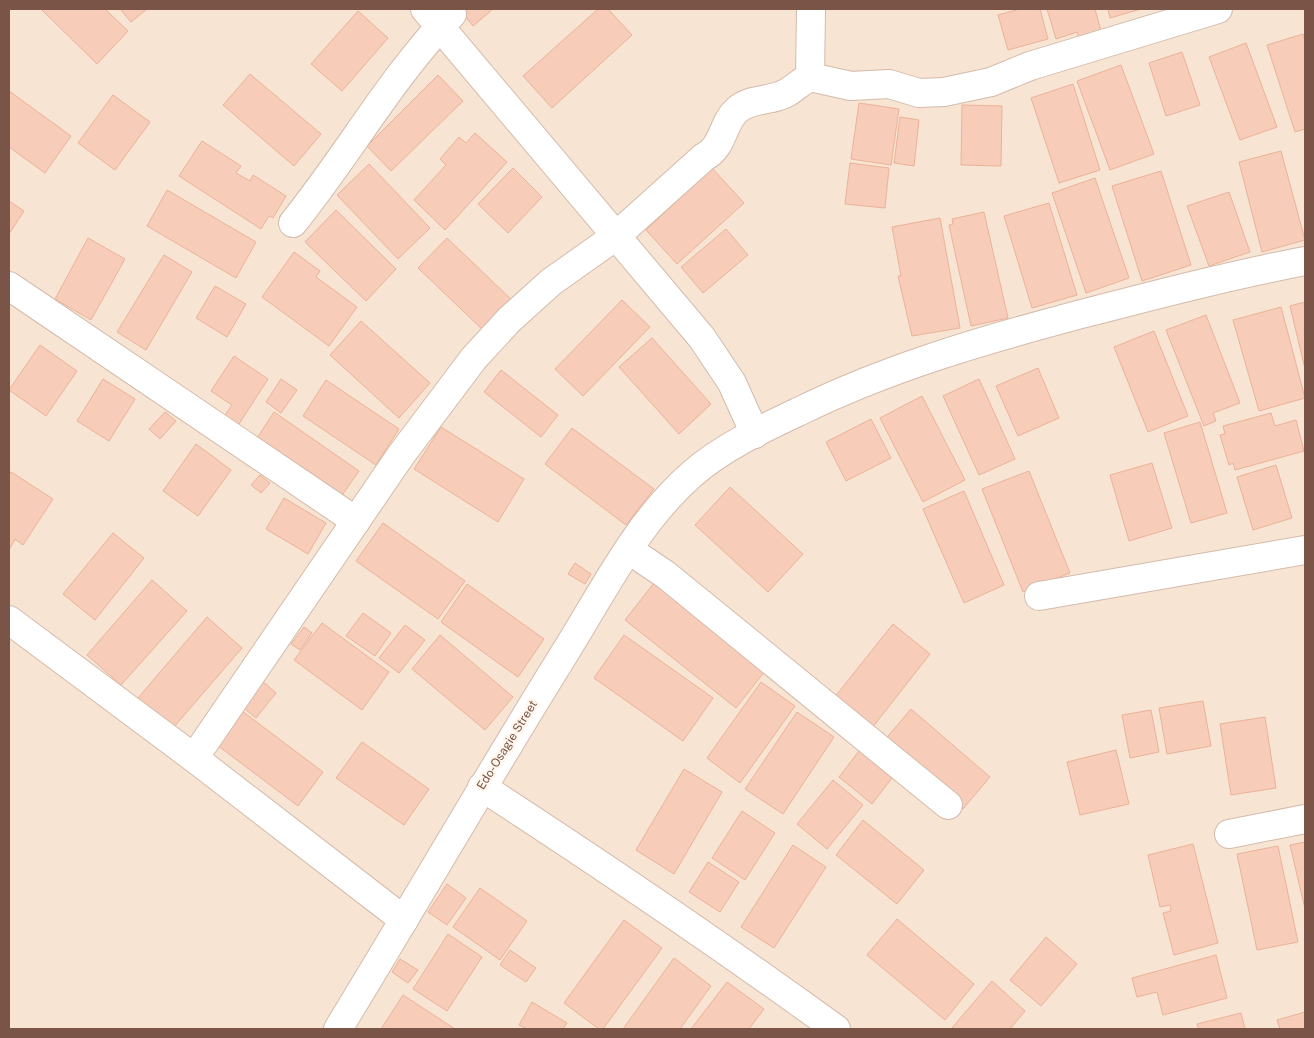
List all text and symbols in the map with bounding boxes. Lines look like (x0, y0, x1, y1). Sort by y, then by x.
street label: Edo-Osagie Street (474, 698, 540, 792)

